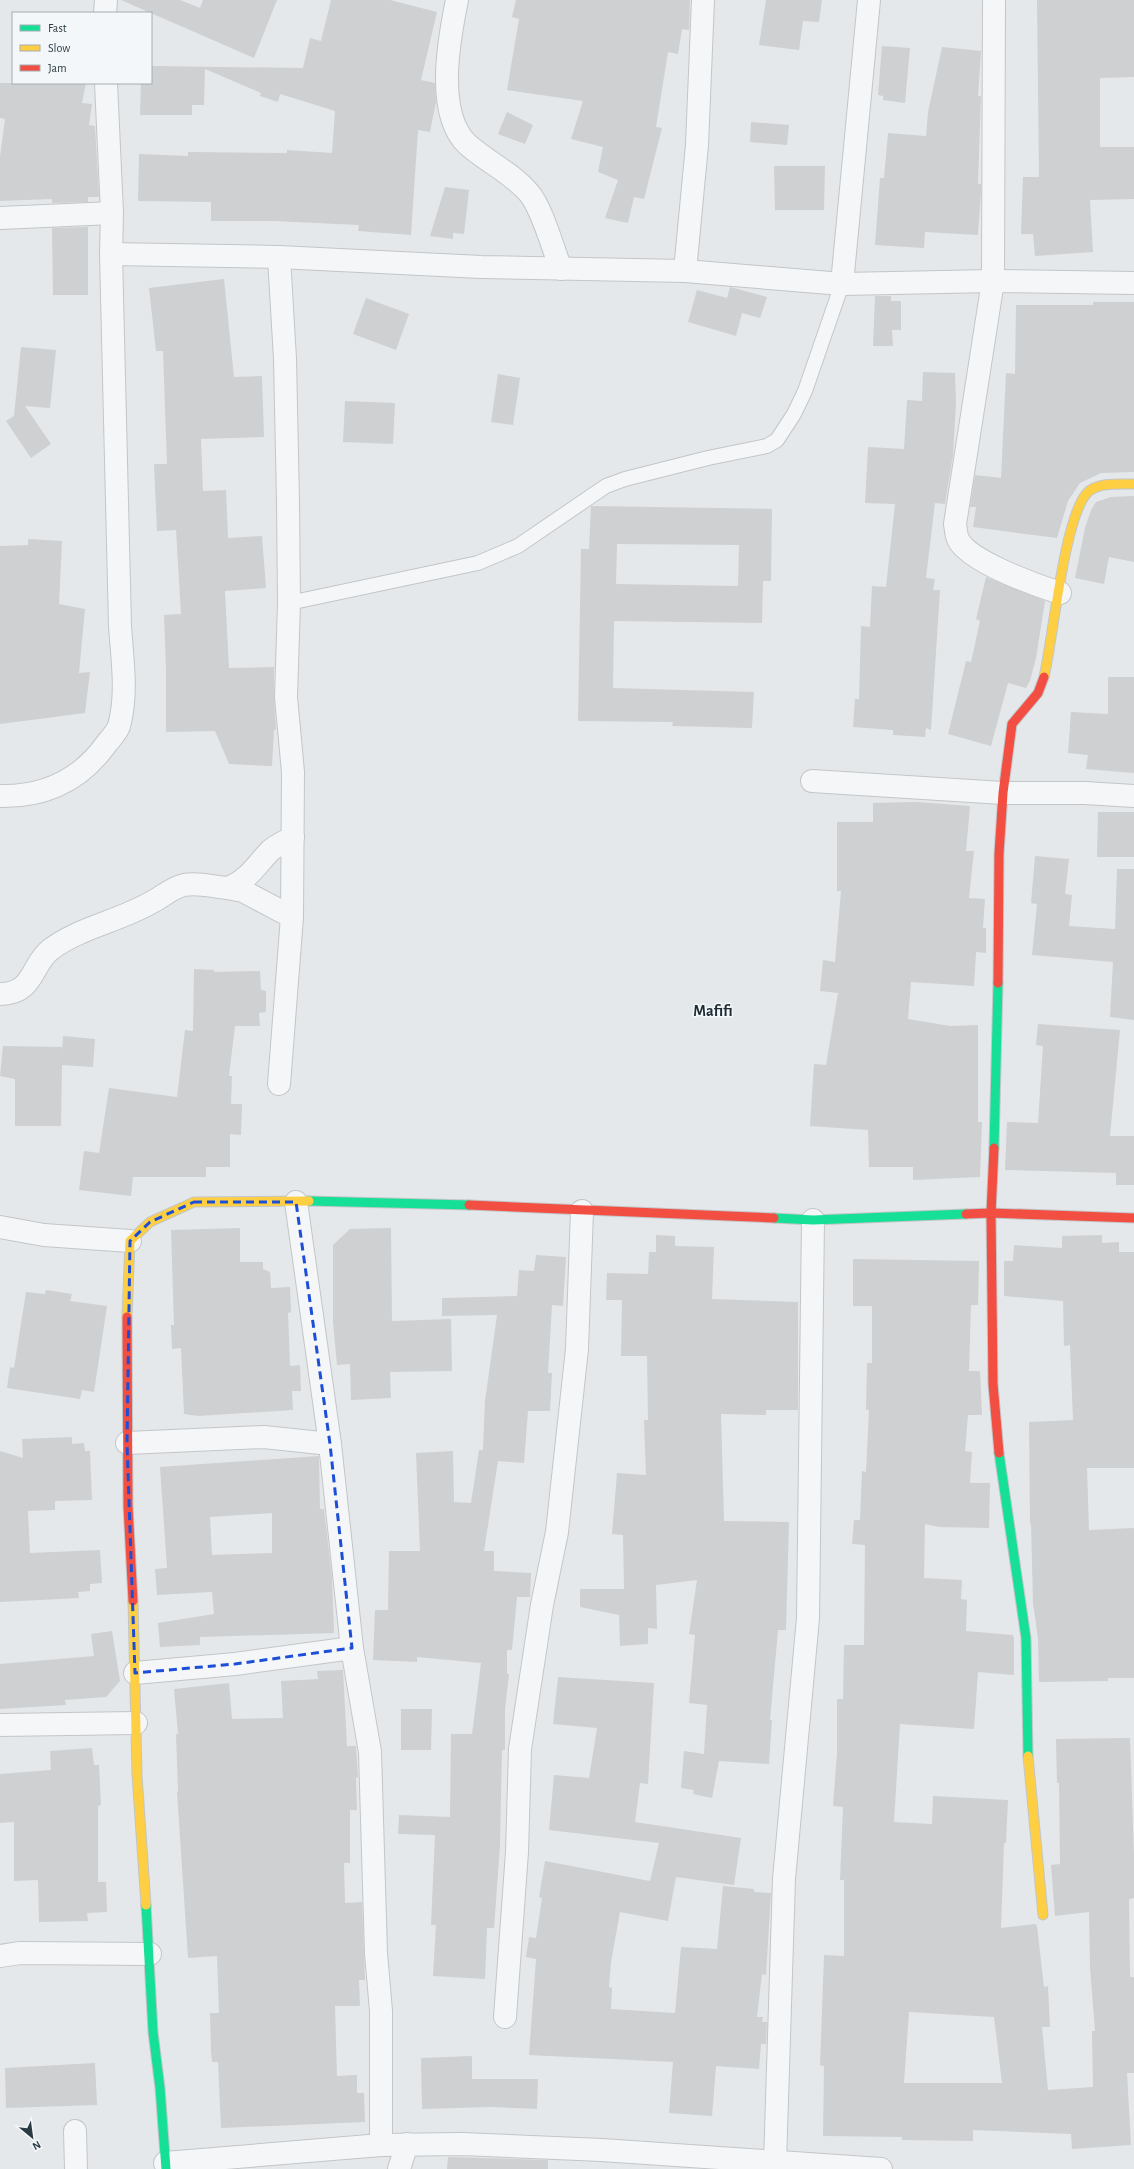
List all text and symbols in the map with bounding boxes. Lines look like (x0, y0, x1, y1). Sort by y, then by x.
legend (12, 12, 152, 84)
text: Fast (48, 22, 67, 34)
text: Slow (48, 42, 70, 54)
text: Jam (48, 62, 67, 74)
district label: Mafifi (693, 1003, 733, 1019)
north arrow (12, 2117, 52, 2157)
text: N (31, 2139, 43, 2152)

